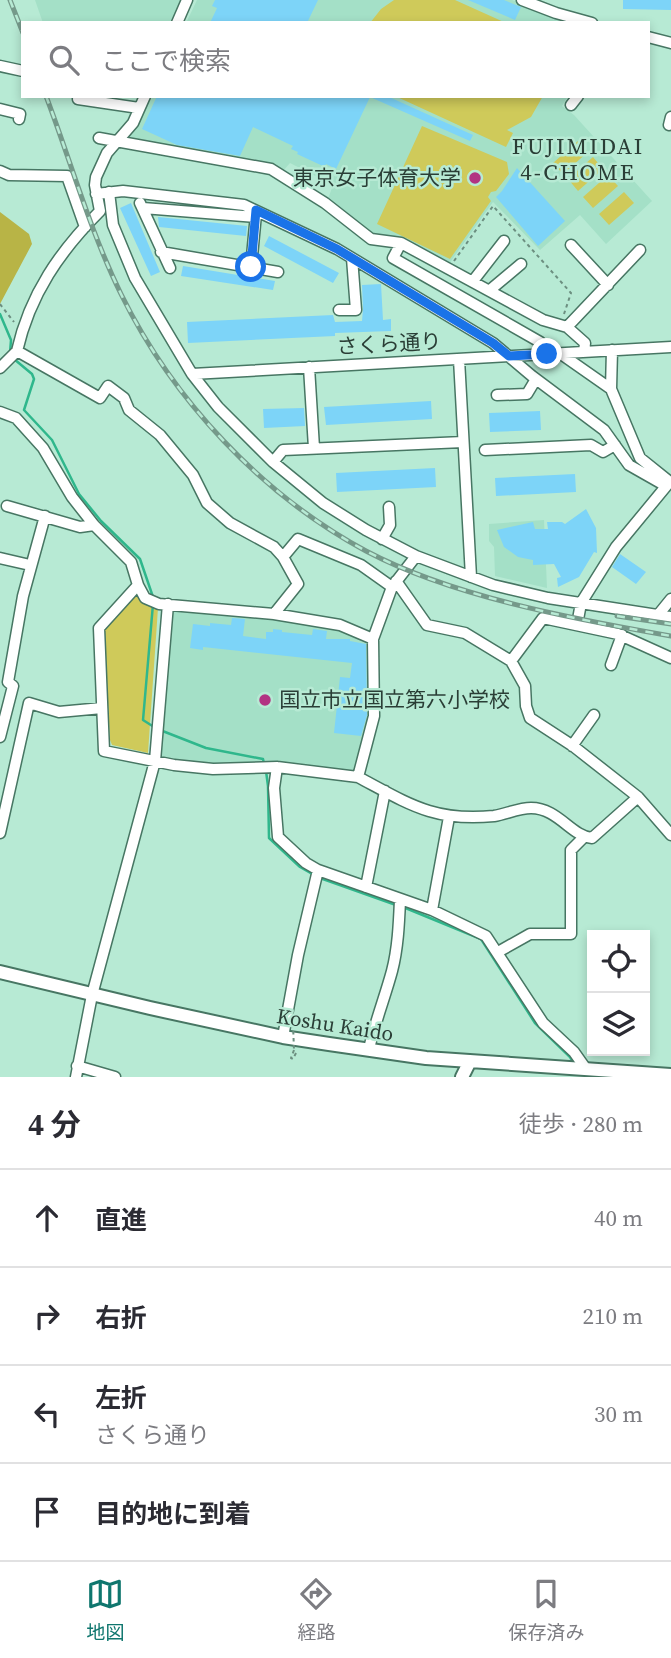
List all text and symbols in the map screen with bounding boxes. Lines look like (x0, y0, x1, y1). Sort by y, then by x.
search box (21, 21, 650, 98)
icon: search (45, 41, 83, 79)
text: ここで検索 (101, 43, 231, 79)
district label: FUJIMIDAI 4-CHOME (512, 130, 644, 188)
place label: 東京女子体育大学 (293, 163, 461, 192)
marker: 東京女子体育大学 (467, 170, 483, 186)
route start (235, 251, 266, 282)
street label: さくら通り (336, 326, 442, 361)
route end (531, 338, 562, 369)
place label: 国立市立国立第六小学校 (279, 685, 510, 714)
marker: 国立市立国立第六小学校 (257, 692, 273, 708)
map controls (587, 930, 650, 1056)
button: locate (587, 930, 650, 993)
button: layers (587, 993, 650, 1056)
street label: Koshu Kaido (275, 1001, 396, 1048)
text: 4 分 (28, 1104, 81, 1145)
text: 徒歩 · 280 m (519, 1108, 643, 1140)
icon: ahead (28, 1199, 66, 1237)
text: 直進 (95, 1202, 147, 1238)
text: 40 m (594, 1202, 643, 1234)
icon: right (28, 1297, 66, 1335)
text: 右折 (95, 1300, 147, 1336)
text: 210 m (582, 1300, 643, 1332)
text: 左折 (95, 1380, 147, 1416)
icon: left (28, 1395, 66, 1433)
text: 30 m (594, 1398, 643, 1430)
text: さくら通り (95, 1419, 210, 1451)
icon: arrive (28, 1493, 66, 1531)
text: 目的地に到着 (95, 1496, 251, 1532)
tab: 地図 (86, 1575, 125, 1645)
tab: 経路 (297, 1575, 336, 1645)
tab: 保存済み (508, 1575, 585, 1645)

